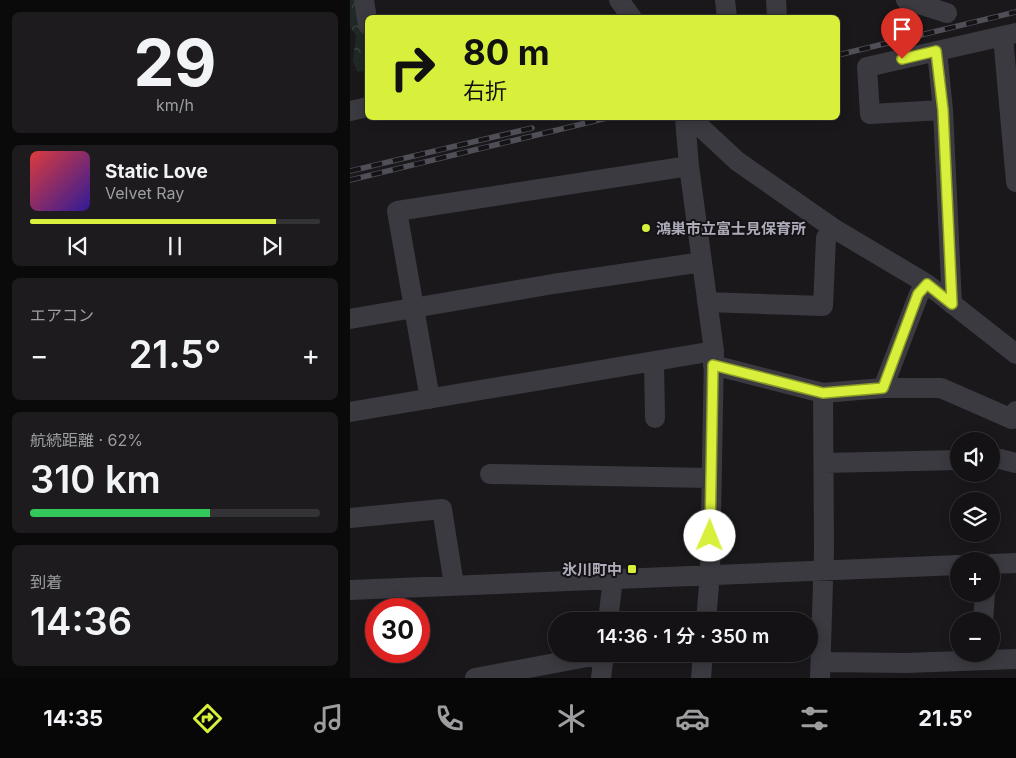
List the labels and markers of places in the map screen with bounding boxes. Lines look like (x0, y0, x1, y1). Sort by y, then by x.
pin (881, 8, 923, 59)
place label: 鴻巣市立富士見保育所 (656, 219, 806, 238)
marker: 鴻巣市立富士見保育所 (640, 222, 652, 234)
place label: 氷川町中 (562, 560, 622, 579)
marker: 氷川町中 (626, 563, 638, 575)

